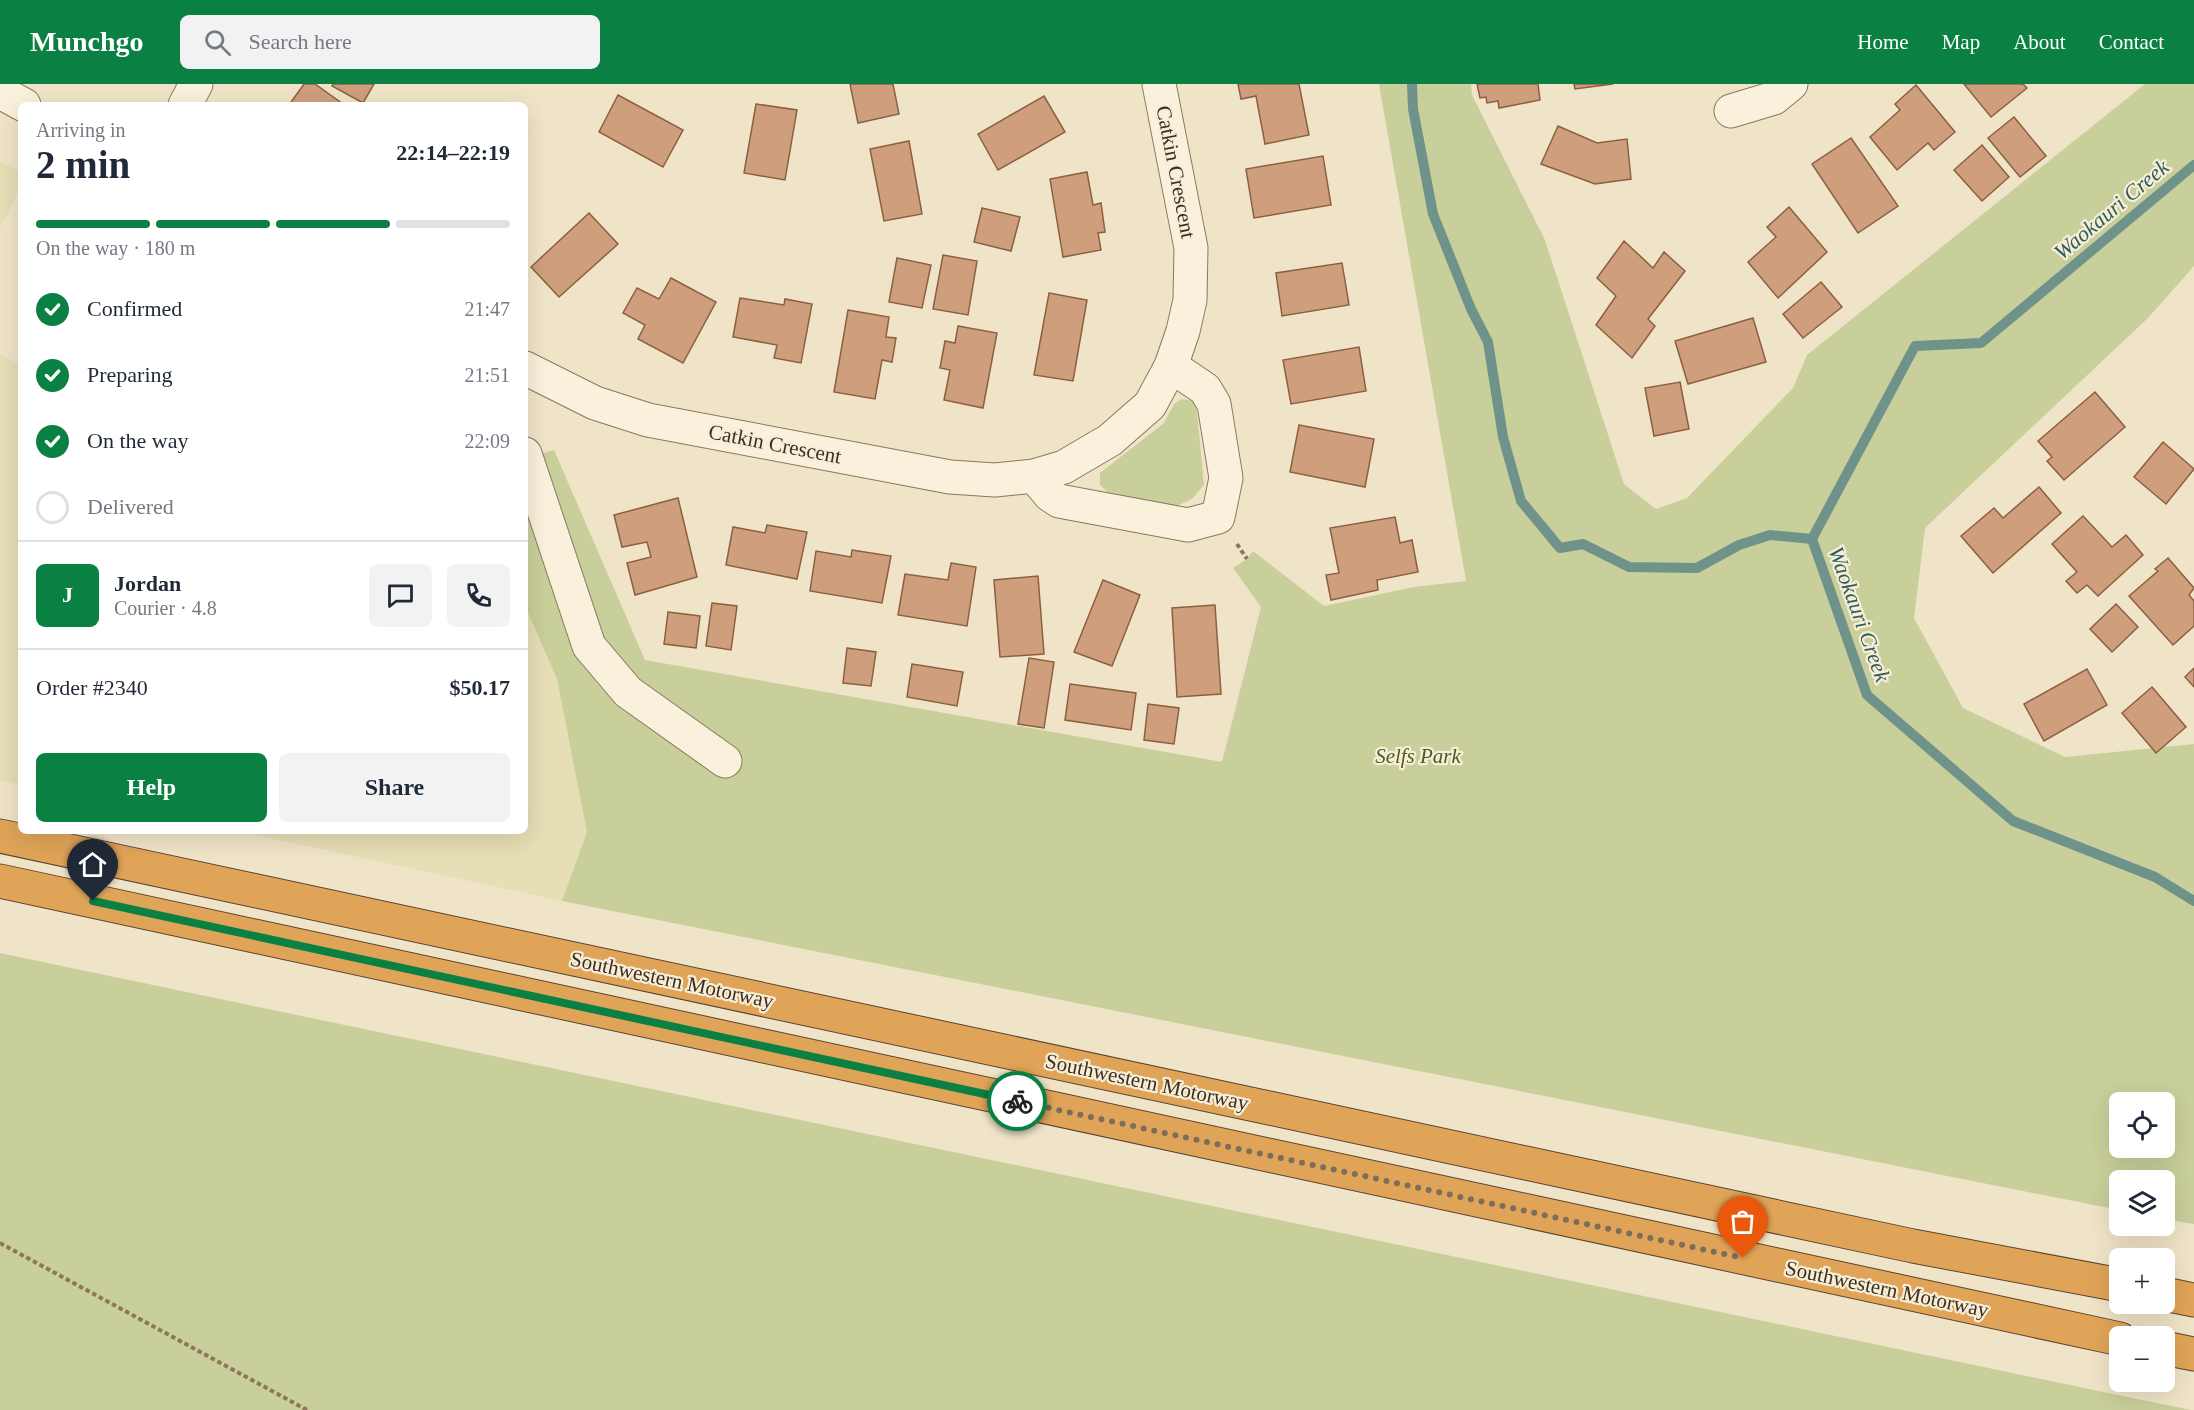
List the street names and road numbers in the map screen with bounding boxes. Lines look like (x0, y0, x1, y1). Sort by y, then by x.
street label: Catkin Crescent (1151, 104, 1201, 241)
street label: Catkin Crescent (707, 419, 844, 469)
street label: Southwestern Motorway (568, 947, 776, 1013)
street label: Southwestern Motorway (1043, 1049, 1251, 1115)
street label: Southwestern Motorway (1783, 1256, 1991, 1322)

